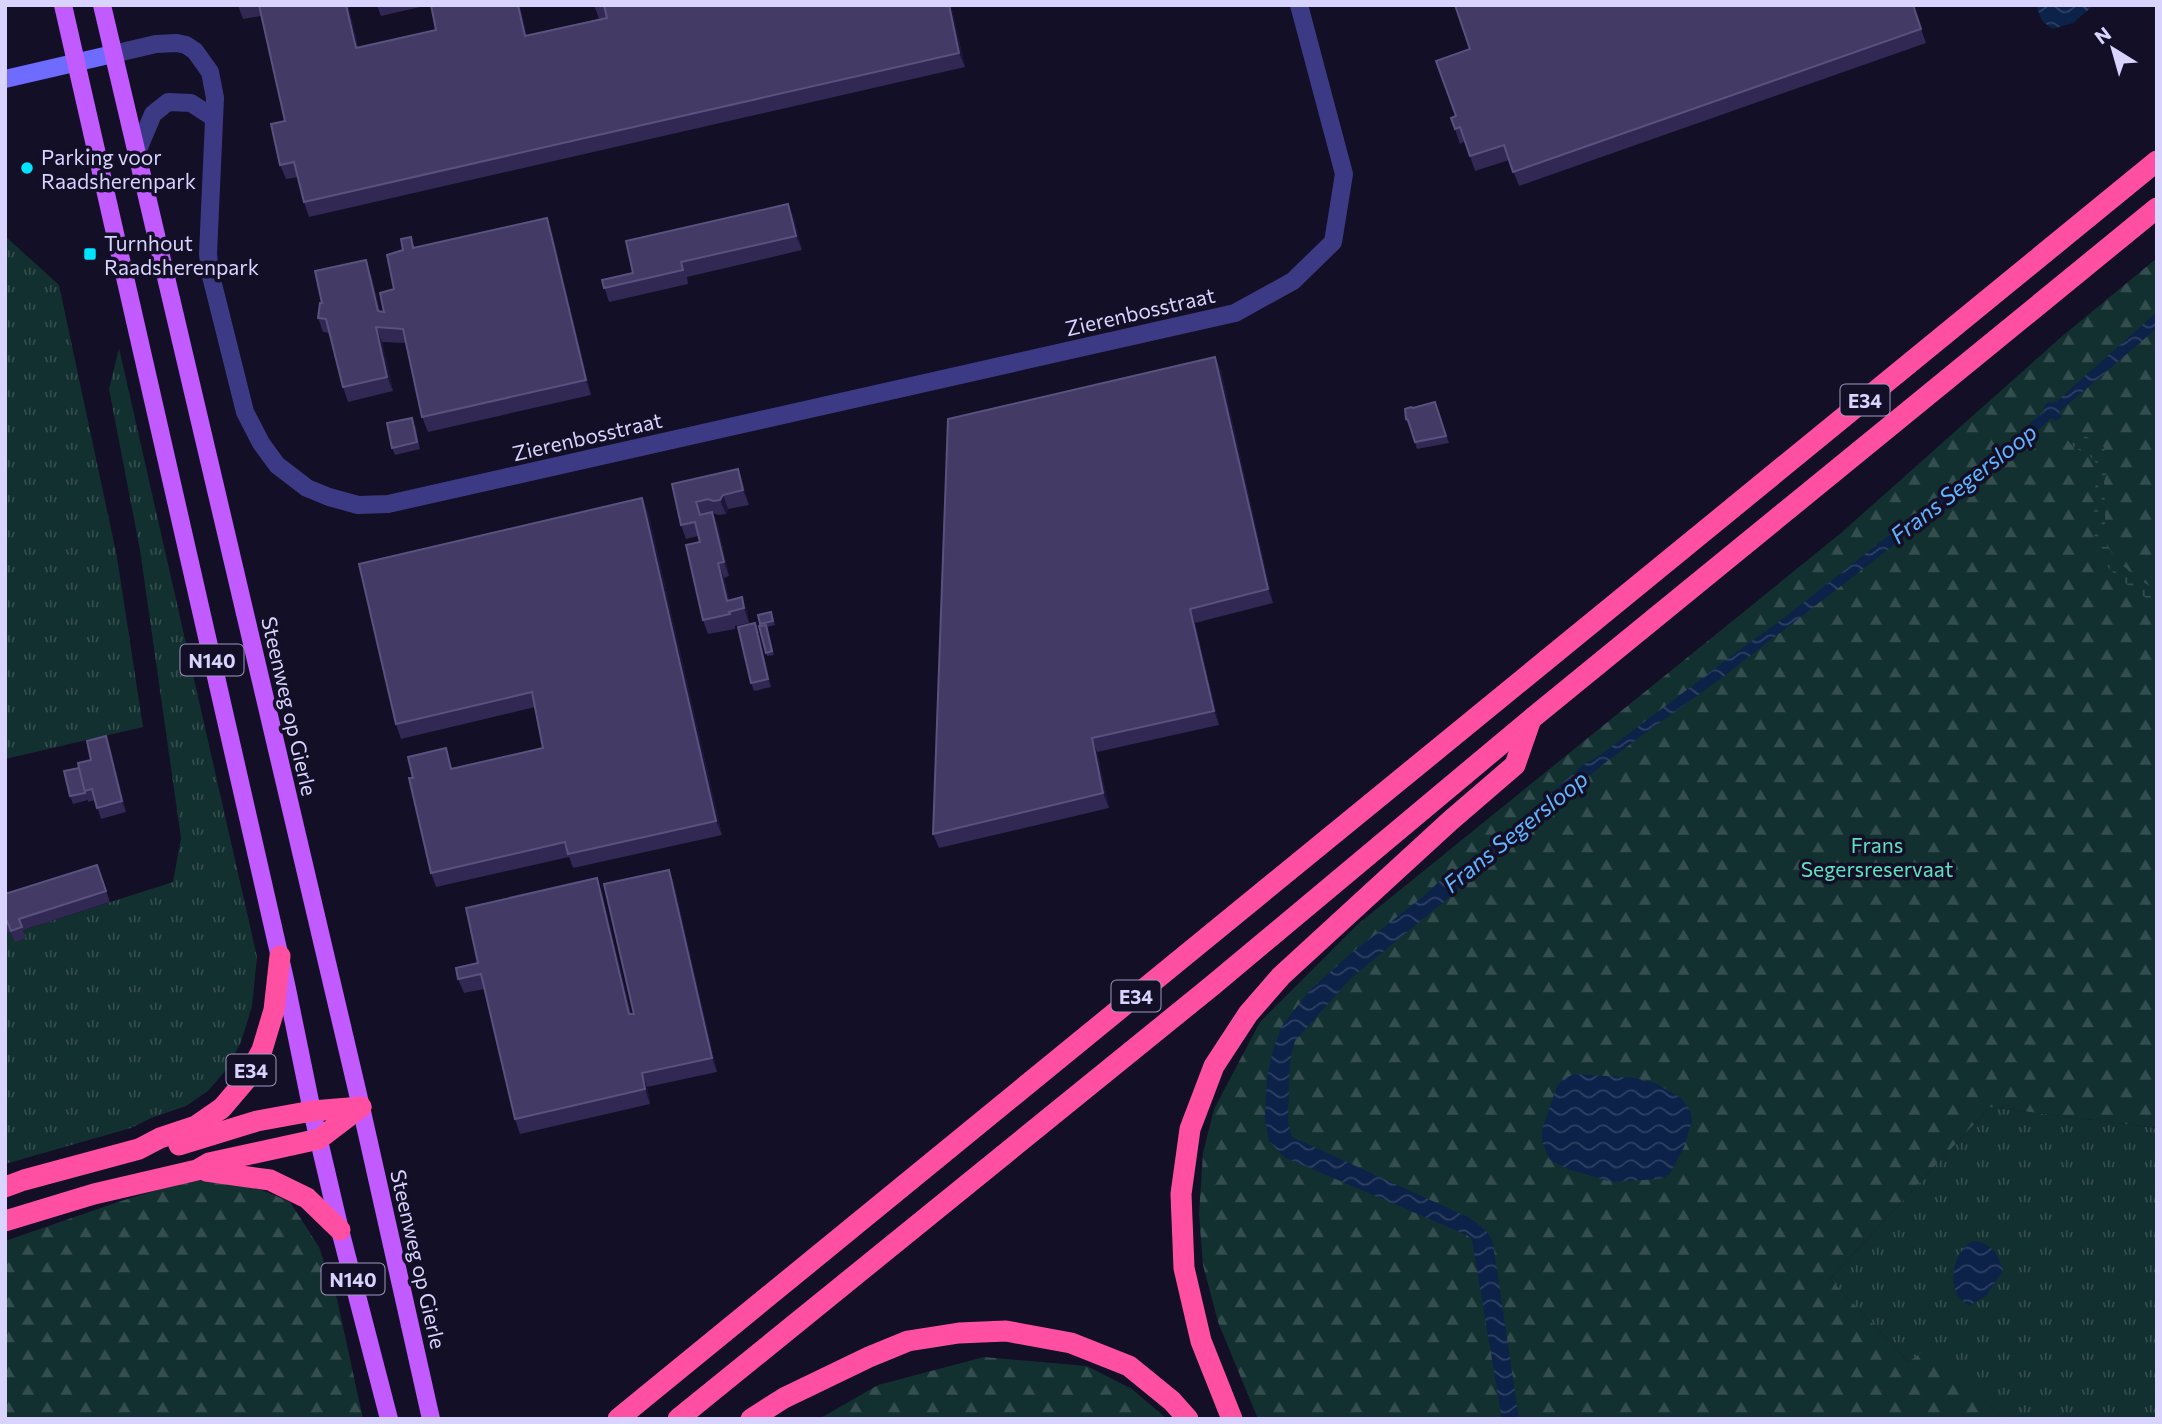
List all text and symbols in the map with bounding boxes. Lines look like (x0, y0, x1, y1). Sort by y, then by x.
north arrow (2078, 14, 2148, 84)
text: N (2090, 22, 2115, 49)
place label: Parking voor Raadsherenpark (41, 144, 196, 193)
marker: Parking voor Raadsherenpark (19, 160, 35, 176)
place label: Turnhout Raadsherenpark (104, 230, 259, 279)
marker: Turnhout Raadsherenpark (82, 246, 98, 262)
street label: Zierenbosstraat (1063, 282, 1217, 340)
road number: E34 (1840, 384, 1890, 416)
street label: Zierenbosstraat (510, 407, 664, 465)
water label: Frans Segersloop (1884, 417, 2042, 549)
street label: Steenweg op Gierle (257, 614, 323, 798)
road number: N140 (180, 645, 244, 676)
water label: Frans Segersloop (1437, 764, 1593, 898)
park label: Frans Segersreservaat (1801, 832, 1953, 881)
road number: E34 (1112, 980, 1160, 1012)
road number: E34 (226, 1054, 276, 1086)
street label: Steenweg op Gierle (386, 1167, 452, 1351)
road number: N140 (322, 1264, 384, 1294)

